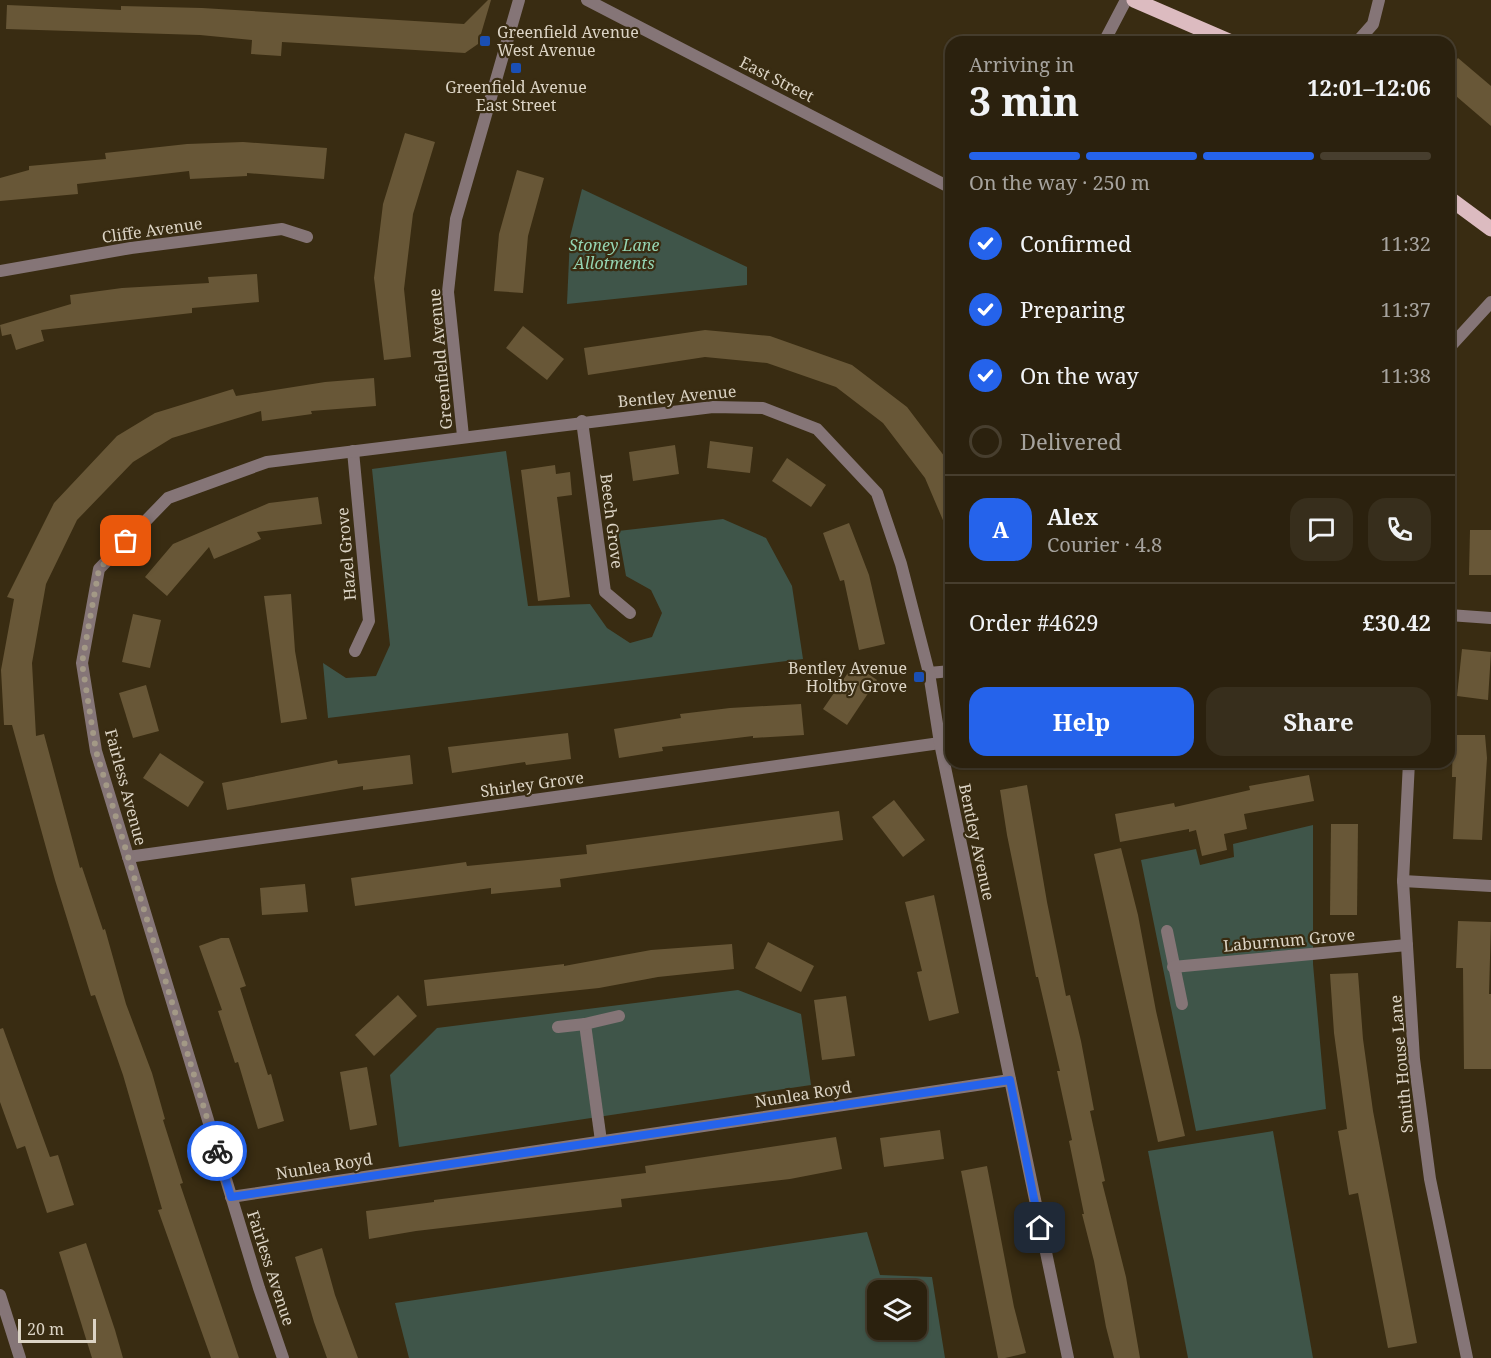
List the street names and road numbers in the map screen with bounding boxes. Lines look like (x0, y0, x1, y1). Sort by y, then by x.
street label: East Street (736, 51, 818, 107)
street label: Cliffe Avenue (100, 212, 204, 248)
street label: Greenfield Avenue (423, 287, 457, 431)
street label: Bentley Avenue (617, 380, 737, 412)
street label: Beech Grove (595, 472, 629, 570)
street label: Hazel Grove (331, 506, 361, 602)
street label: Fairless Avenue (100, 726, 152, 848)
street label: Shirley Grove (479, 766, 585, 802)
street label: Bentley Avenue (954, 782, 1000, 902)
street label: Laburnum Grove (1222, 923, 1356, 957)
street label: Smith House Lane (1384, 994, 1418, 1134)
street label: Nunlea Royd (753, 1075, 853, 1113)
street label: Nunlea Royd (274, 1147, 374, 1185)
street label: Fairless Avenue (242, 1208, 300, 1328)

